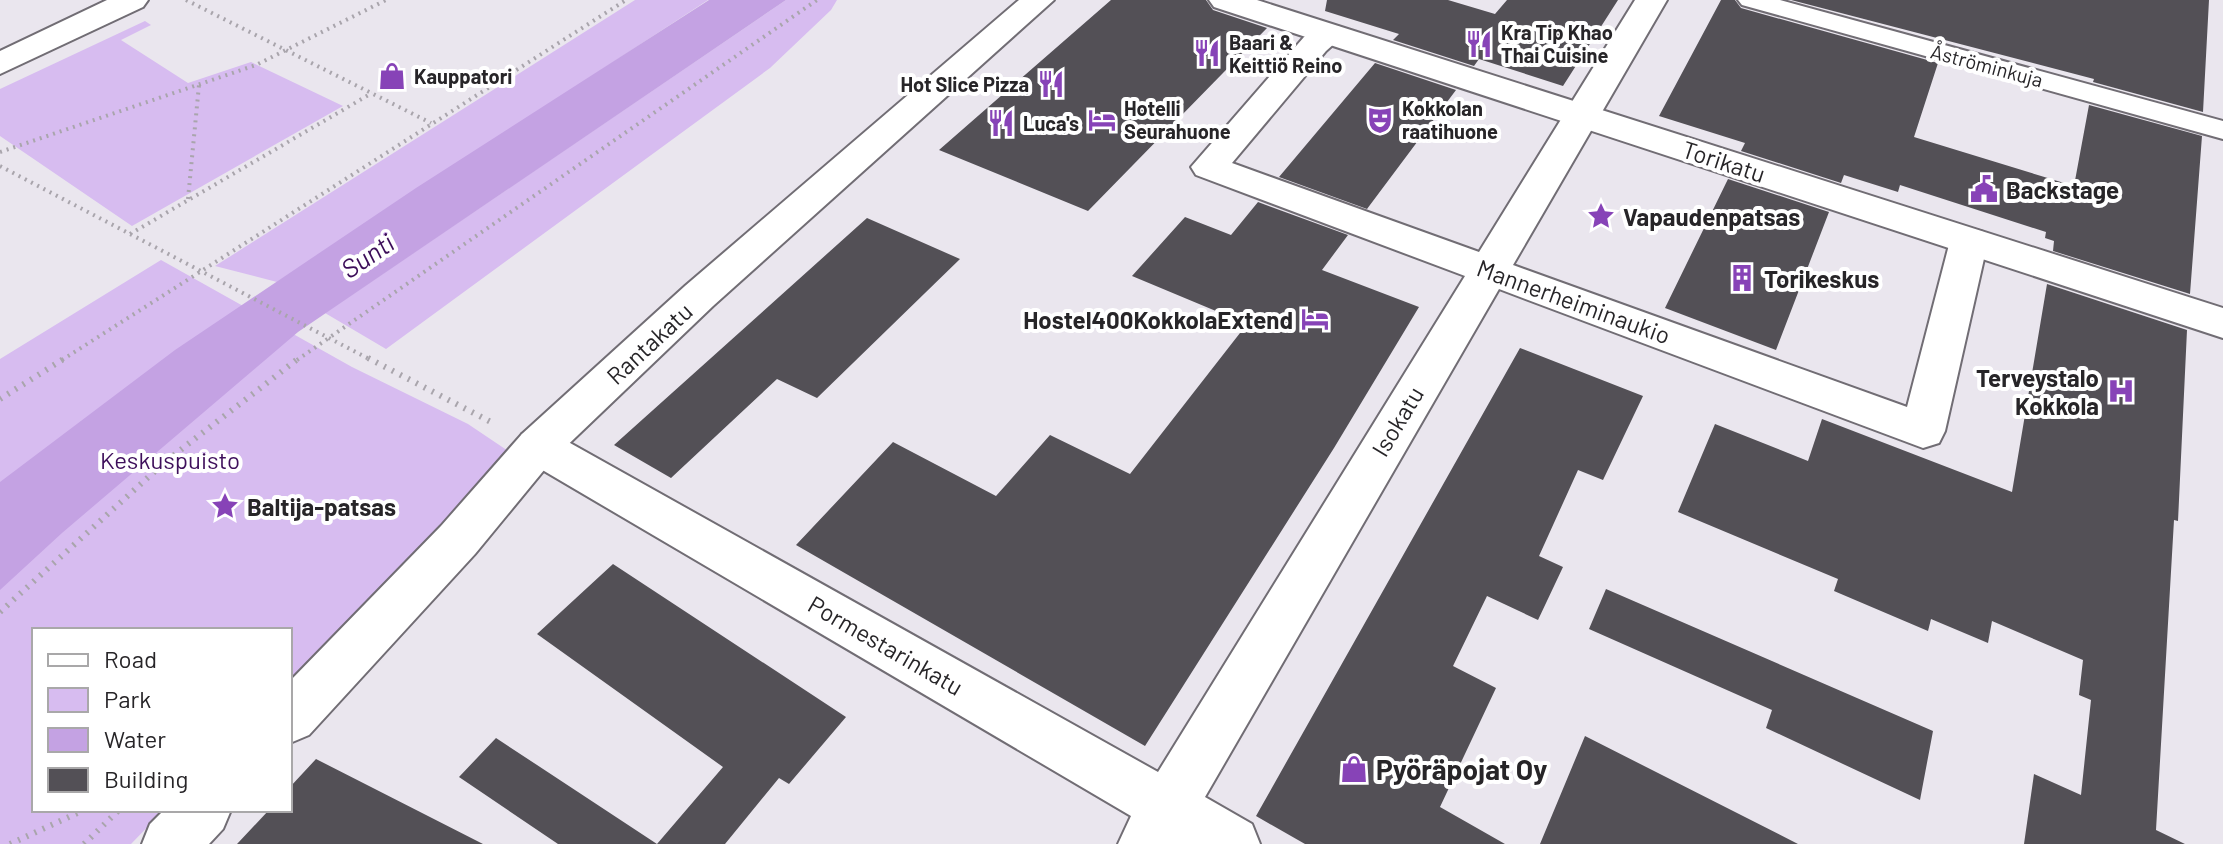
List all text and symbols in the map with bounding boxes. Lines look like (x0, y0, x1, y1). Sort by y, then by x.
place label: Kra Tip Khao Thai Cuisine (1501, 20, 1613, 67)
restaurant icon: Kra Tip Khao Thai Cuisine (1464, 29, 1494, 59)
place label: Baari & Keittiö Reino (1229, 30, 1342, 77)
restaurant icon: Baari & Keittiö Reino (1192, 38, 1222, 68)
street label: Åströminkuja (1928, 39, 2046, 91)
shop icon: Kauppatori (377, 61, 407, 91)
place label: Kauppatori (414, 64, 512, 88)
restaurant icon: Hot Slice Pizza (1036, 69, 1066, 99)
place label: Hot Slice Pizza (901, 72, 1029, 96)
place label: Hotelli Seurahuone (1124, 96, 1231, 143)
place label: Kokkolan raatihuone (1402, 96, 1498, 143)
hotel icon: Hotelli Seurahuone (1087, 105, 1117, 135)
theatre icon: Kokkolan raatihuone (1365, 105, 1395, 135)
restaurant icon: Luca's (986, 108, 1016, 138)
place label: Luca's (1023, 111, 1079, 135)
street label: Torikatu (1679, 134, 1769, 188)
public building icon: Backstage (1969, 174, 1999, 204)
place label: Backstage (2006, 175, 2119, 204)
place icon: Vapaudenpatsas (1586, 201, 1616, 231)
place label: Vapaudenpatsas (1623, 202, 1800, 231)
water label: Sunti (334, 226, 400, 284)
street label: Mannerheiminaukio (1473, 253, 1675, 349)
building icon: Torikeskus (1727, 263, 1757, 293)
place label: Torikeskus (1764, 264, 1879, 293)
street label: Rantakatu (600, 296, 698, 390)
hotel icon: Hostel400KokkolaExtend (1300, 304, 1330, 334)
place label: Hostel400KokkolaExtend (1023, 305, 1293, 334)
place label: Terveystalo Kokkola (1976, 363, 2099, 420)
hospital icon: Terveystalo Kokkola (2106, 376, 2136, 406)
street label: Isokatu (1365, 381, 1429, 461)
park label: Keskuspuisto (100, 445, 240, 474)
place icon: Baltija-patsas (210, 491, 240, 521)
place label: Baltija-patsas (247, 492, 396, 521)
street label: Pormestarinkatu (804, 589, 968, 701)
legend (32, 628, 292, 812)
text: Road (104, 644, 157, 673)
text: Park (104, 684, 151, 713)
text: Water (104, 724, 166, 753)
place label: Pyöräpojat Oy (1376, 752, 1547, 786)
shop icon: Pyöräpojat Oy (1339, 754, 1369, 784)
text: Building (104, 764, 188, 793)

